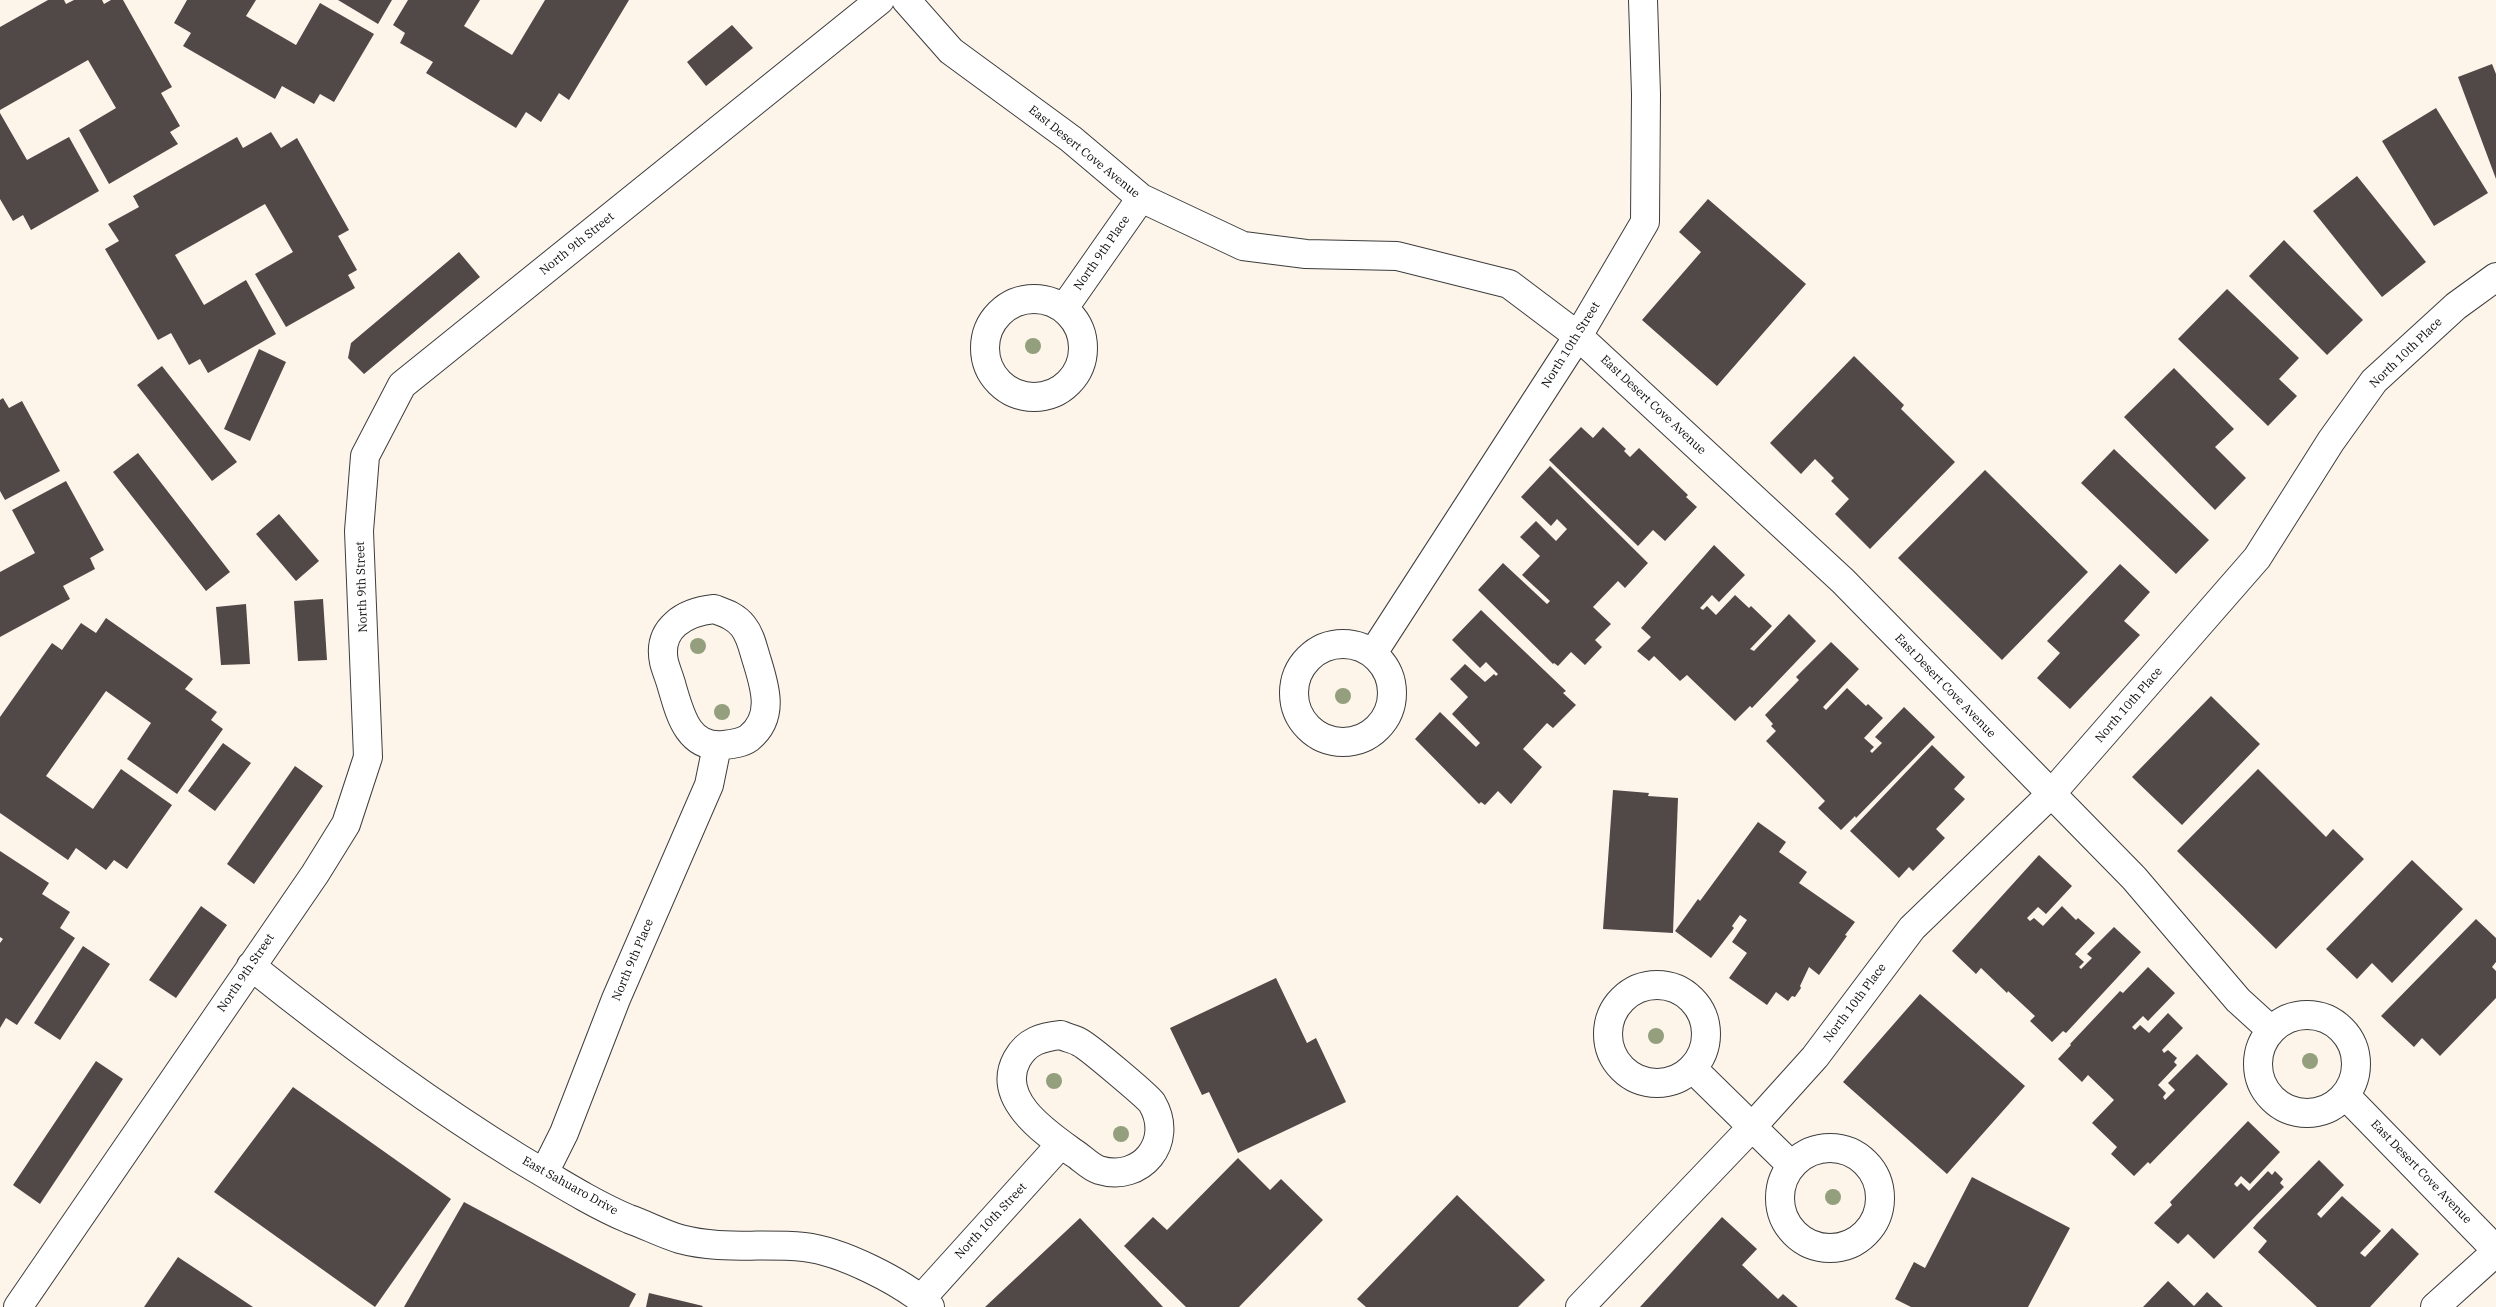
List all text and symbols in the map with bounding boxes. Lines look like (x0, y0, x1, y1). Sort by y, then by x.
street label: East Desert Cove Avenue (1026, 103, 1142, 201)
street label: North 9th Street (537, 210, 617, 278)
street label: North 9th Place (1071, 213, 1133, 293)
street label: North 10th Street (1539, 299, 1603, 391)
street label: North 10th Place (2367, 315, 2445, 391)
street label: East Desert Cove Avenue (1597, 352, 1709, 458)
street label: North 9th Street (353, 541, 371, 633)
street label: East Desert Cove Avenue (1892, 631, 1998, 741)
street label: North 10th Place (2092, 664, 2166, 746)
street label: North 9th Place (609, 917, 657, 1003)
street label: North 9th Street (214, 931, 278, 1015)
street label: North 10th Place (1821, 961, 1889, 1045)
street label: East Desert Cove Avenue (2368, 1117, 2474, 1227)
street label: East Sahuaro Drive (520, 1154, 620, 1218)
street label: North 10th Street (952, 1180, 1030, 1262)

